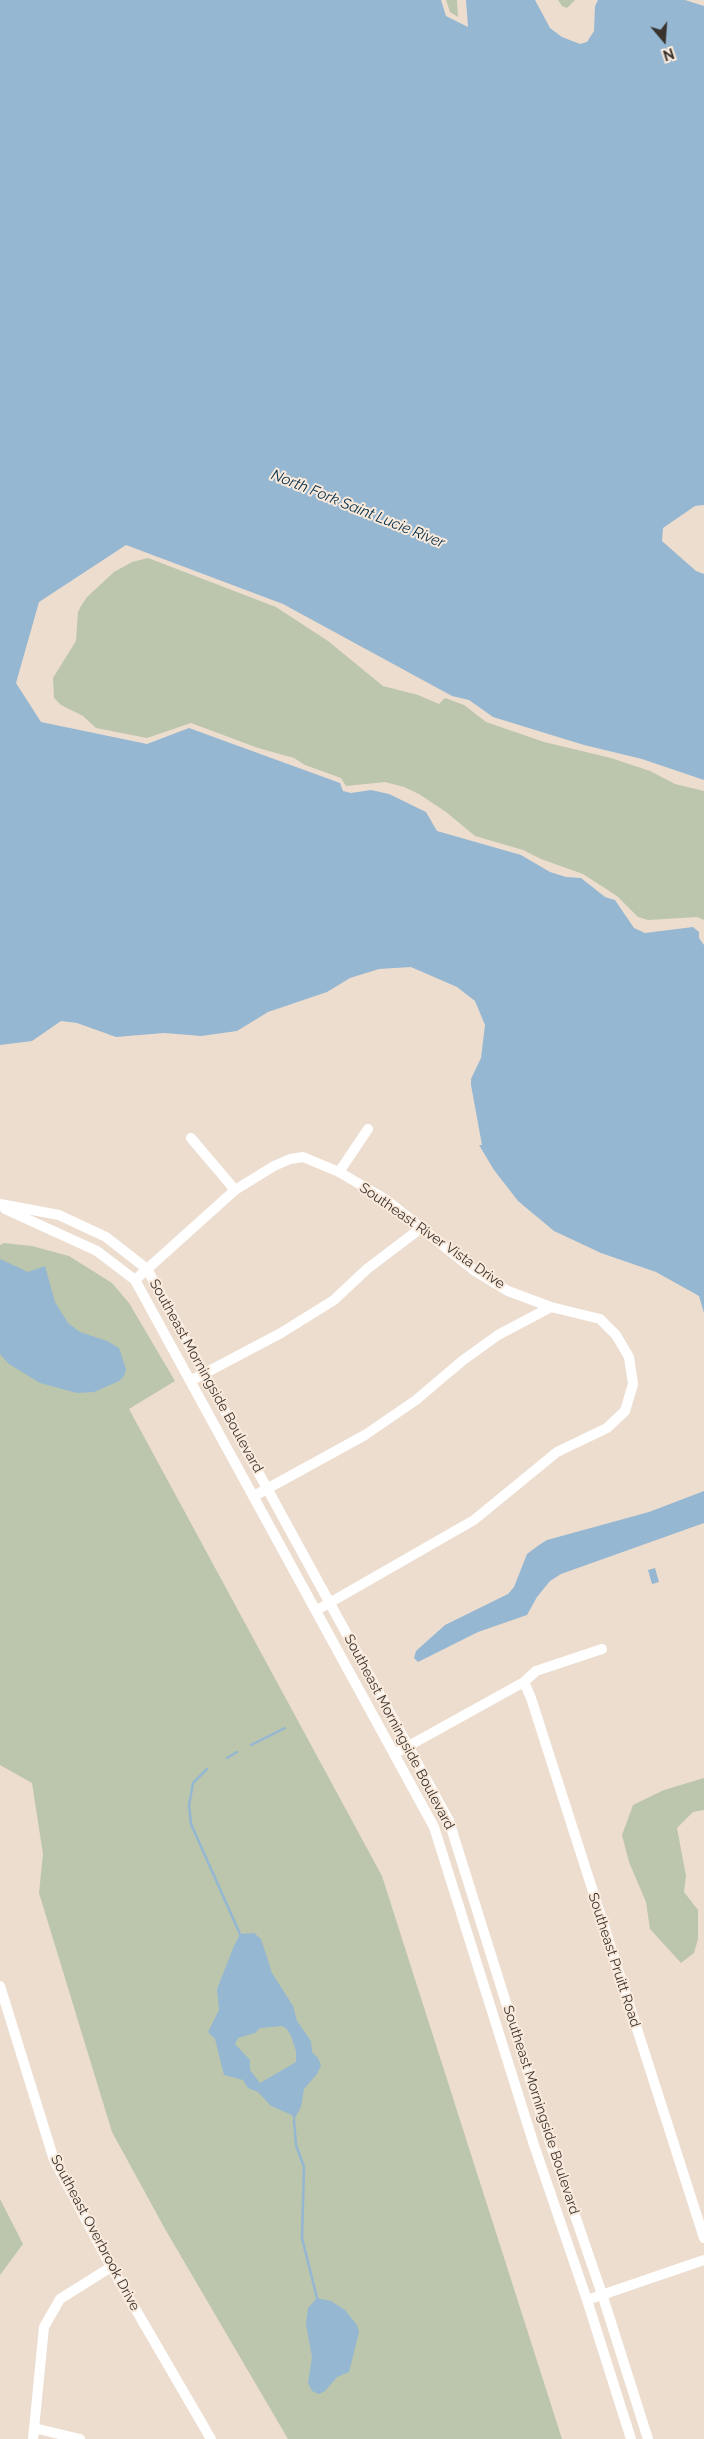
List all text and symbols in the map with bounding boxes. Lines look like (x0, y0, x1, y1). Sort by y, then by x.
north arrow (639, 15, 689, 65)
text: N (661, 45, 676, 64)
water label: North Fork Saint Lucie River (269, 466, 447, 552)
street label: Southeast River Vista Drive (356, 1179, 508, 1293)
street label: Southeast Morningside Boulevard (146, 1276, 266, 1476)
street label: Southeast Morningside Boulevard (340, 1631, 458, 1833)
street label: Southeast Pruitt Road (584, 1891, 644, 2029)
street label: Southeast Morningside Boulevard (499, 2003, 583, 2217)
street label: Southeast Overbrook Drive (47, 2152, 143, 2314)

